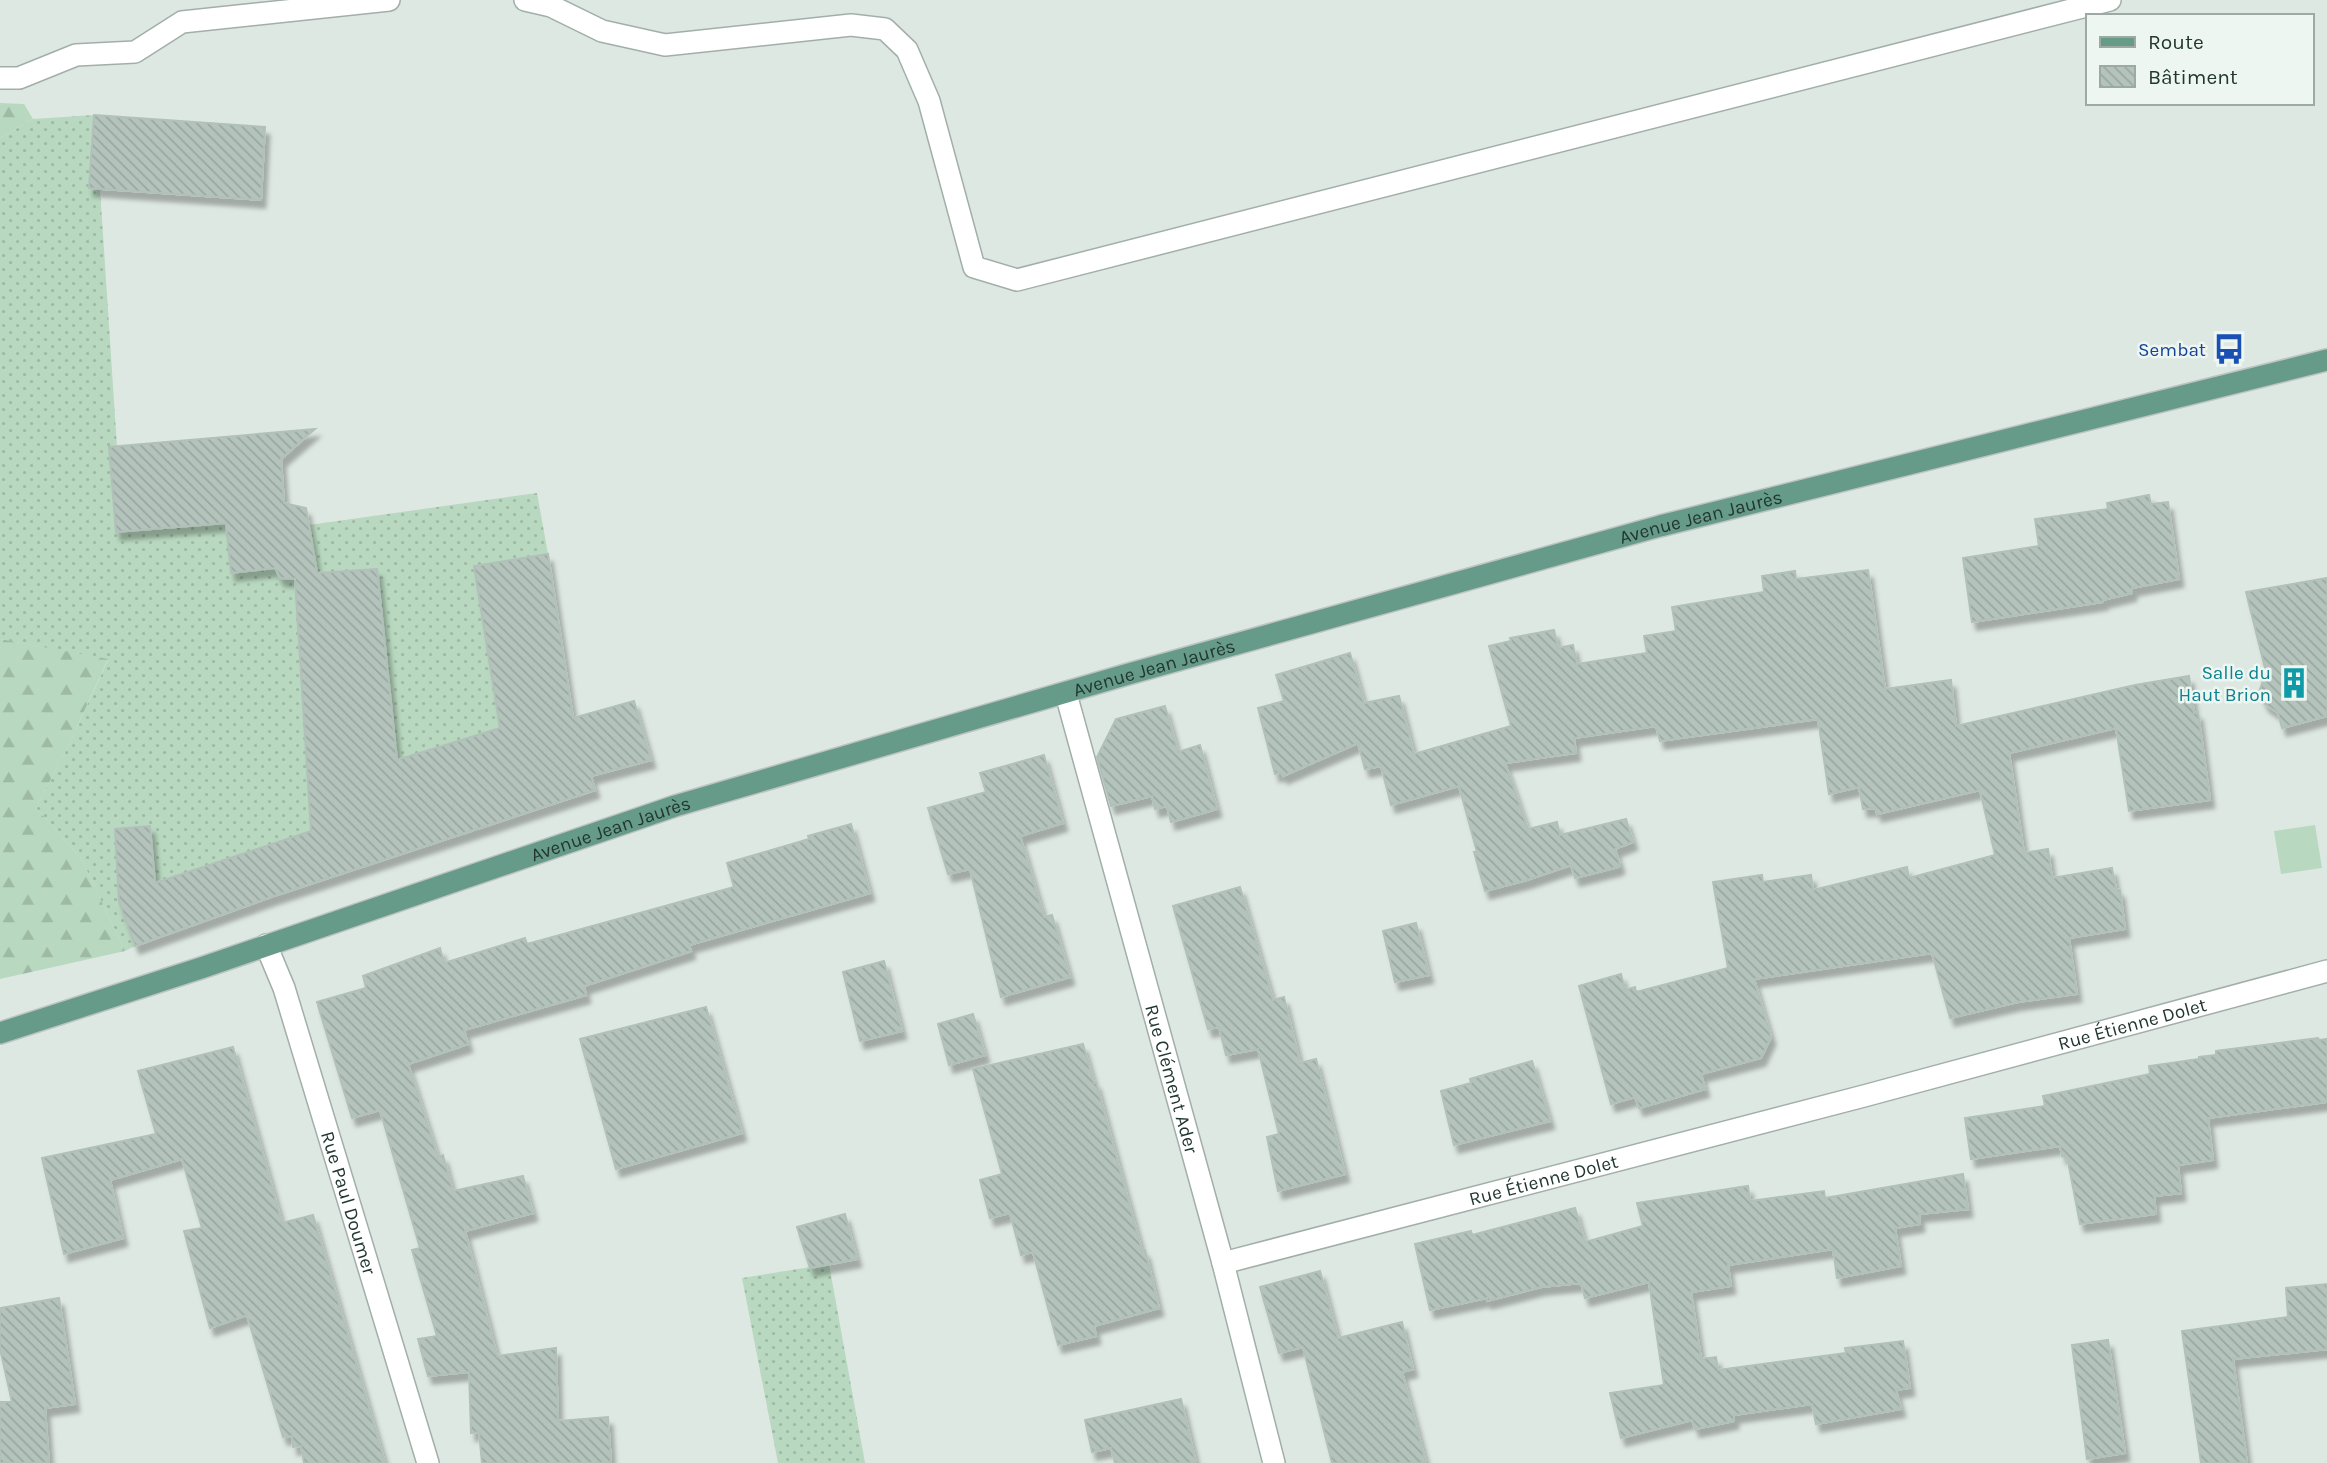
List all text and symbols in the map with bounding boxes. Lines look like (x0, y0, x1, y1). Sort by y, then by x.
legend (2086, 14, 2313, 105)
text: Route (2148, 30, 2204, 54)
text: Bâtiment (2148, 65, 2238, 89)
bus stop icon: Sembat (2212, 332, 2246, 366)
place label: Sembat (2138, 339, 2206, 361)
street label: Avenue Jean Jaurès (1617, 486, 1785, 549)
street label: Avenue Jean Jaurès (1071, 635, 1238, 701)
place label: Salle du Haut Brion (2178, 662, 2271, 706)
building icon: Salle du Haut Brion (2277, 666, 2311, 700)
street label: Avenue Jean Jaurès (528, 792, 693, 866)
street label: Rue Étienne Dolet (2055, 994, 2209, 1055)
street label: Rue Clément Ader (1140, 1002, 1202, 1156)
street label: Rue Paul Doumer (316, 1129, 380, 1277)
street label: Rue Étienne Dolet (1467, 1151, 1620, 1210)

